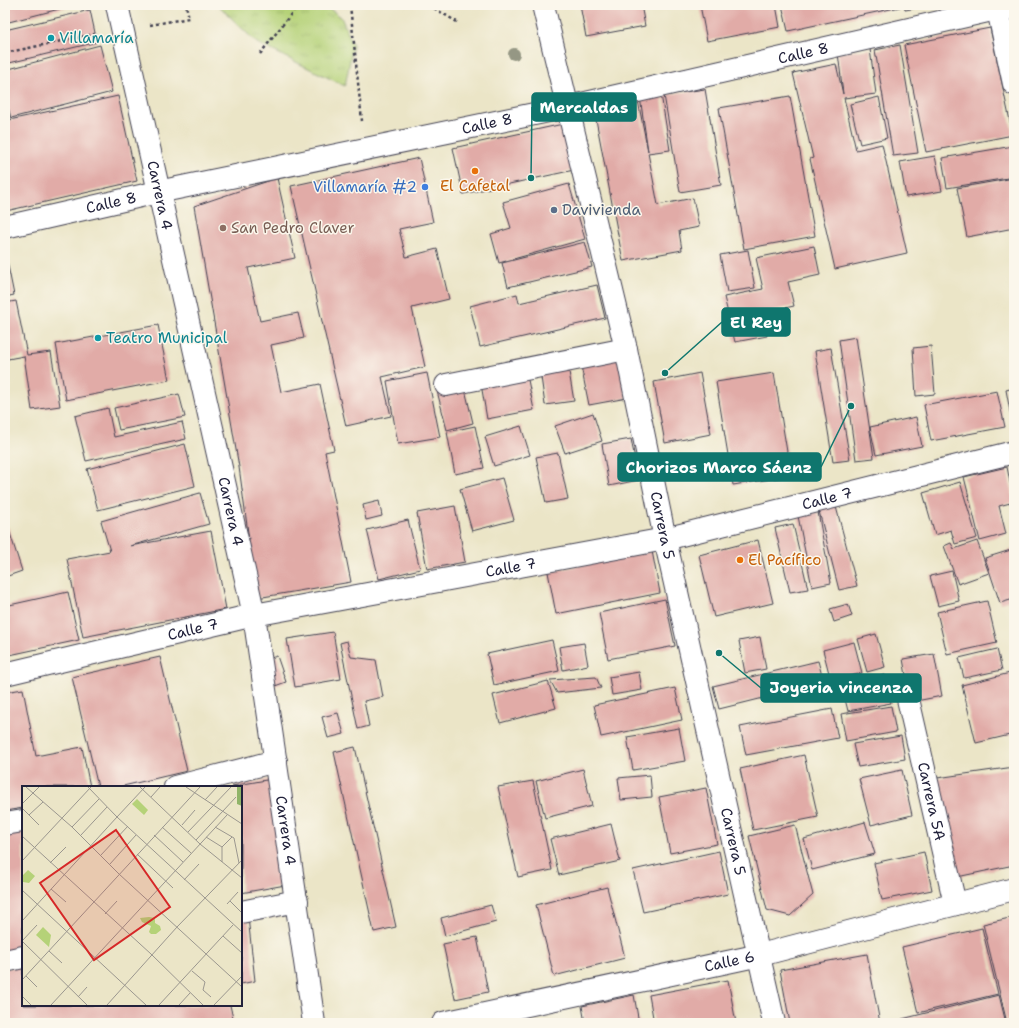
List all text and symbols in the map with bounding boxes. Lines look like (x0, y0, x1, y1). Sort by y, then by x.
place label: Villamaría (59, 28, 134, 48)
marker: Villamaría (46, 33, 56, 43)
street label: Calle 8 (776, 38, 831, 69)
callout: Mercaldas (532, 93, 636, 121)
text: Mercaldas (540, 97, 628, 118)
street label: Calle 8 (460, 109, 514, 139)
street label: Carrera 4 (142, 159, 177, 232)
marker: El Cafetal (470, 166, 480, 176)
place label: El Cafetal (440, 176, 511, 196)
place label: Villamaría #2 (313, 177, 417, 197)
marker: Villamaría #2 (420, 182, 430, 192)
street label: Calle 8 (84, 187, 139, 218)
place label: Davivienda (562, 200, 641, 220)
marker: Davivienda (549, 205, 559, 215)
place label: San Pedro Claver (231, 218, 355, 238)
marker: San Pedro Claver (218, 223, 228, 233)
callout: El Rey (722, 308, 790, 336)
text: El Rey (730, 312, 782, 333)
place label: Teatro Municipal (106, 328, 228, 348)
marker: Teatro Municipal (93, 333, 103, 343)
callout: Chorizos Marco Sáenz (618, 453, 821, 481)
text: Chorizos Marco Sáenz (625, 457, 813, 478)
street label: Carrera 4 (213, 475, 248, 548)
street label: Calle 7 (800, 483, 854, 514)
street label: Carrera 5 (645, 490, 679, 561)
place label: El Pacífico (748, 550, 821, 570)
street label: Calle 7 (484, 553, 538, 582)
marker: El Pacífico (735, 555, 745, 565)
street label: Calle 7 (166, 614, 220, 645)
callout: Joyeria vincenza (761, 674, 921, 702)
text: Joyeria vincenza (769, 677, 913, 698)
street label: Carrera 5A (913, 760, 950, 843)
inset map (22, 786, 242, 1006)
street label: Carrera 4 (271, 794, 301, 867)
street label: Carrera 5 (716, 806, 750, 877)
street label: Calle 6 (702, 946, 757, 977)

